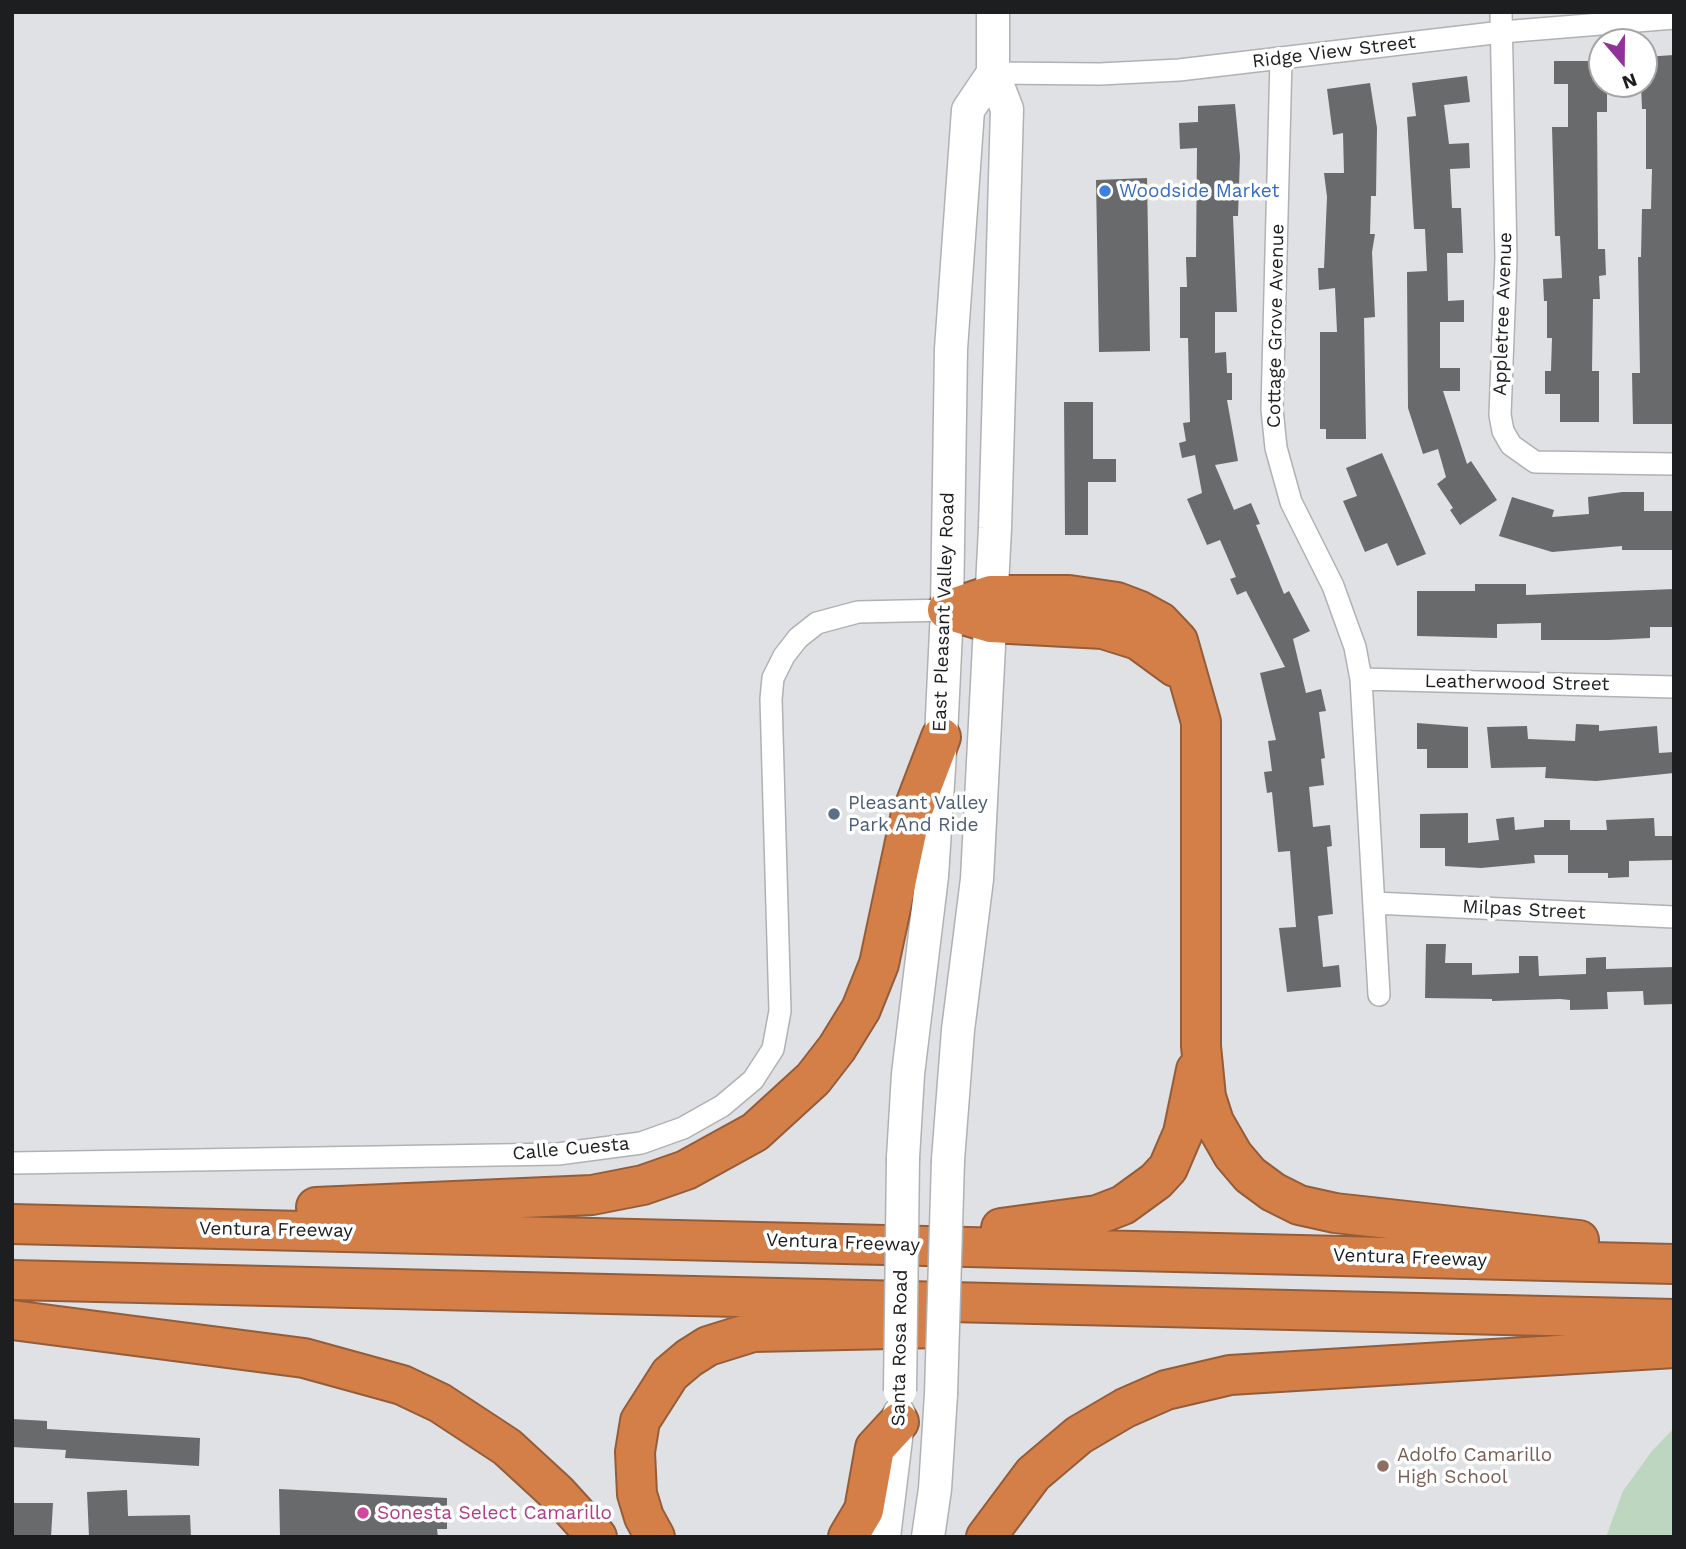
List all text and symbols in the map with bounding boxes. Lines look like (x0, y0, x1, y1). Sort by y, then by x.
north arrow (1588, 28, 1658, 98)
street label: Ridge View Street (1251, 31, 1417, 73)
text: N (1619, 68, 1640, 95)
place label: Woodside Market (1119, 180, 1279, 202)
marker: Woodside Market (1097, 183, 1113, 199)
street label: Cottage Grove Avenue (1263, 224, 1289, 428)
street label: Appletree Avenue (1489, 232, 1517, 396)
street label: East Pleasant Valley Road (928, 492, 960, 732)
street label: Leatherwood Street (1424, 670, 1610, 696)
place label: Pleasant Valley Park And Ride (848, 792, 988, 836)
marker: Pleasant Valley Park And Ride (826, 806, 842, 822)
street label: Milpas Street (1462, 895, 1586, 925)
street label: Calle Cuesta (512, 1133, 630, 1165)
street label: Ventura Freeway (199, 1217, 353, 1243)
street label: Ventura Freeway (766, 1229, 920, 1257)
street label: Ventura Freeway (1333, 1244, 1487, 1272)
street label: Santa Rosa Road (887, 1269, 913, 1427)
place label: Adolfo Camarillo High School (1397, 1444, 1552, 1488)
marker: Adolfo Camarillo High School (1375, 1458, 1391, 1474)
place label: Sonesta Select Camarillo (377, 1502, 612, 1524)
marker: Sonesta Select Camarillo (355, 1505, 371, 1521)

